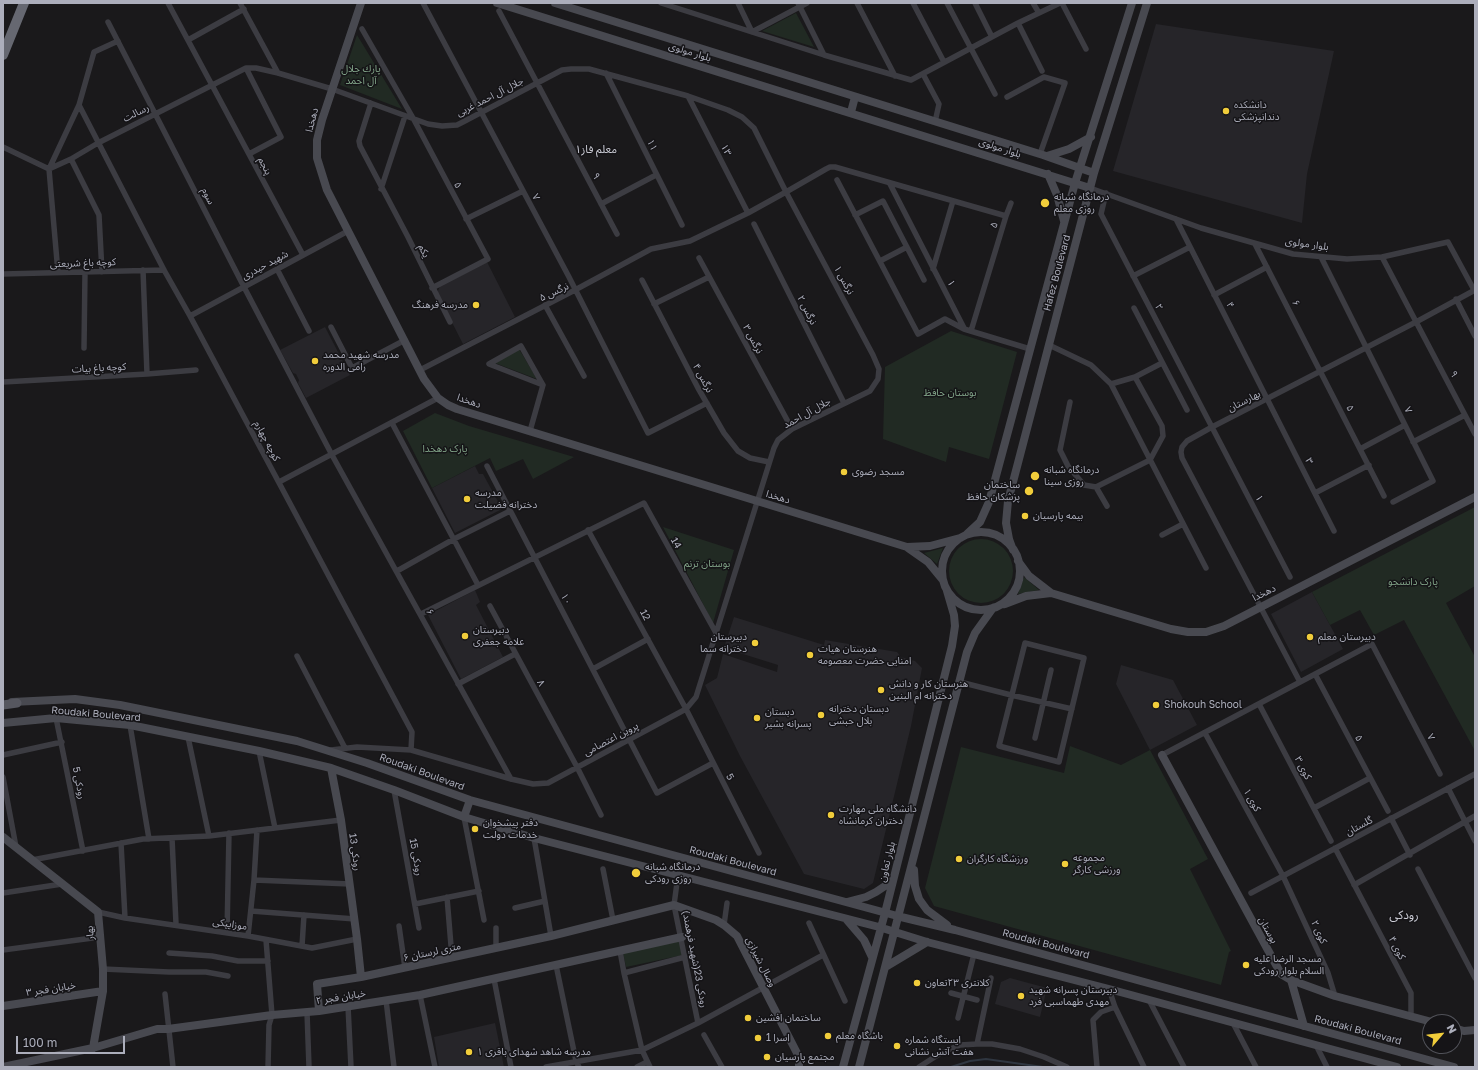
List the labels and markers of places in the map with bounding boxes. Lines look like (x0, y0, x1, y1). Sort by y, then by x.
place label: دانشکده دندانپزشکی (1234, 99, 1280, 122)
marker: دانشکده دندانپزشکی (1221, 106, 1231, 116)
place label: درمانگاه شبانه روزی معلم (1054, 191, 1109, 214)
marker: درمانگاه شبانه روزی معلم (1039, 197, 1051, 209)
place label: مدرسه فرهنگ (412, 299, 468, 311)
marker: مدرسه فرهنگ (471, 300, 481, 310)
place label: مدرسه شهید محمد رامی الدوره (323, 349, 399, 372)
marker: مدرسه شهید محمد رامی الدوره (310, 356, 320, 366)
place label: درمانگاه شبانه روزی سینا (1044, 464, 1099, 488)
place label: مسجد رضوی (852, 466, 905, 478)
marker: مسجد رضوی (839, 467, 849, 477)
marker: درمانگاه شبانه روزی سینا (1029, 470, 1041, 482)
place label: ساختمان پزشکان حافظ (967, 479, 1020, 502)
marker: ساختمان پزشکان حافظ (1023, 485, 1035, 497)
place label: مدرسه دخترانه فضيلت (475, 487, 537, 510)
marker: مدرسه دخترانه فضيلت (462, 494, 472, 504)
place label: بیمه پارسیان (1033, 510, 1083, 522)
marker: بیمه پارسیان (1020, 511, 1030, 521)
place label: دبیرستان علامه جعفری (473, 624, 524, 648)
marker: دبیرستان علامه جعفری (460, 631, 470, 641)
place label: دبیرستان دخترانه سما (700, 631, 747, 654)
place label: دبیرستان معلم (1318, 631, 1376, 643)
marker: دبیرستان معلم (1305, 632, 1315, 642)
marker: دبیرستان دخترانه سما (750, 638, 760, 648)
place label: هنرستان هیات امنایی حضرت معصومه (818, 643, 911, 666)
marker: هنرستان هیات امنایی حضرت معصومه (805, 650, 815, 660)
place label: هنرستان کار و دانش دخترانه ام البنین (889, 678, 968, 702)
marker: هنرستان کار و دانش دخترانه ام البنین (876, 685, 886, 695)
place label: Shokouh School (1164, 699, 1242, 711)
marker: Shokouh School (1151, 700, 1161, 710)
place label: دبستان دخترانه بلال حبشی (829, 703, 889, 726)
place label: دبستان پسرانه بشير (765, 706, 812, 730)
marker: دبستان دخترانه بلال حبشی (816, 710, 826, 720)
marker: دبستان پسرانه بشير (752, 713, 762, 723)
place label: دانشگاه ملی مهارت دختران کرمانشاه (839, 803, 917, 826)
marker: دانشگاه ملی مهارت دختران کرمانشاه (826, 810, 836, 820)
place label: دفتر پیشخوان خدمات دولت (483, 817, 538, 840)
marker: دفتر پیشخوان خدمات دولت (470, 824, 480, 834)
place label: مجموعه ورزشی کارگر (1073, 852, 1121, 876)
place label: ورزشگاه کارگران (967, 853, 1028, 865)
marker: ورزشگاه کارگران (954, 854, 964, 864)
marker: مجموعه ورزشی کارگر (1060, 859, 1070, 869)
place label: درمانگاه شبانه روزی رودکی (645, 861, 700, 884)
marker: درمانگاه شبانه روزی رودکی (630, 867, 642, 879)
place label: مسجد الرضا علیه السلام بلوار رودکی (1254, 953, 1324, 976)
marker: مسجد الرضا علیه السلام بلوار رودکی (1241, 960, 1251, 970)
place label: کلانتری ۲۳تعاون (925, 977, 989, 989)
marker: کلانتری ۲۳تعاون (912, 978, 922, 988)
place label: دبیرستان پسرانه شهید مهدی طهماسبی فرد (1029, 984, 1117, 1008)
marker: دبیرستان پسرانه شهید مهدی طهماسبی فرد (1016, 991, 1026, 1001)
place label: ساختمان افشین (756, 1012, 821, 1024)
marker: ساختمان افشین (743, 1013, 753, 1023)
place label: باشگاه معلم (836, 1030, 883, 1042)
marker: باشگاه معلم (823, 1031, 833, 1041)
place label: اسرا 1 (766, 1032, 790, 1044)
marker: اسرا 1 (753, 1033, 763, 1043)
place label: ایستگاه شماره هفت آتش نشانی (905, 1034, 974, 1058)
marker: ایستگاه شماره هفت آتش نشانی (892, 1041, 902, 1051)
place label: مدرسه شاهد شهدای باقری ۱ (477, 1046, 591, 1058)
marker: مدرسه شاهد شهدای باقری ۱ (464, 1047, 474, 1057)
place label: مجتمع پارسیان (775, 1051, 835, 1063)
marker: مجتمع پارسیان (762, 1052, 772, 1062)

